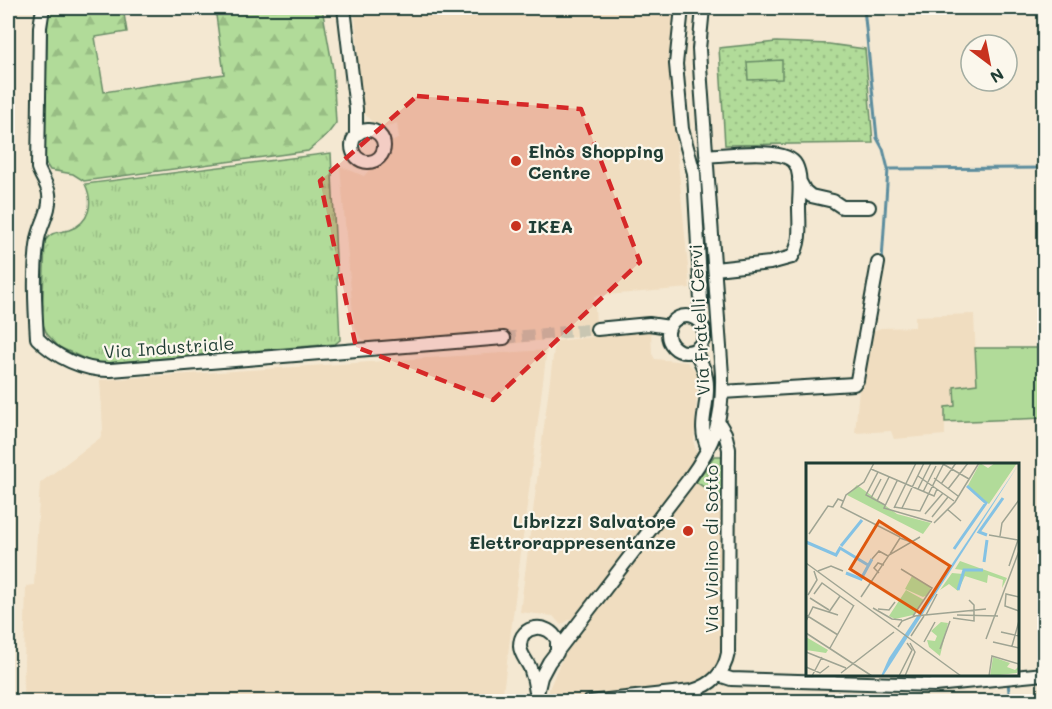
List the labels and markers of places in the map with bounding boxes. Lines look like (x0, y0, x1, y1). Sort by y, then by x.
place label: Elnòs Shopping Centre (528, 139, 664, 184)
marker: Elnòs Shopping Centre (509, 154, 523, 168)
place label: IKEA (528, 214, 573, 238)
marker: IKEA (509, 219, 523, 233)
place label: Librizzi Salvatore Elettrorappresentanze (469, 509, 676, 554)
marker: Librizzi Salvatore Elettrorappresentanze (681, 524, 695, 538)

